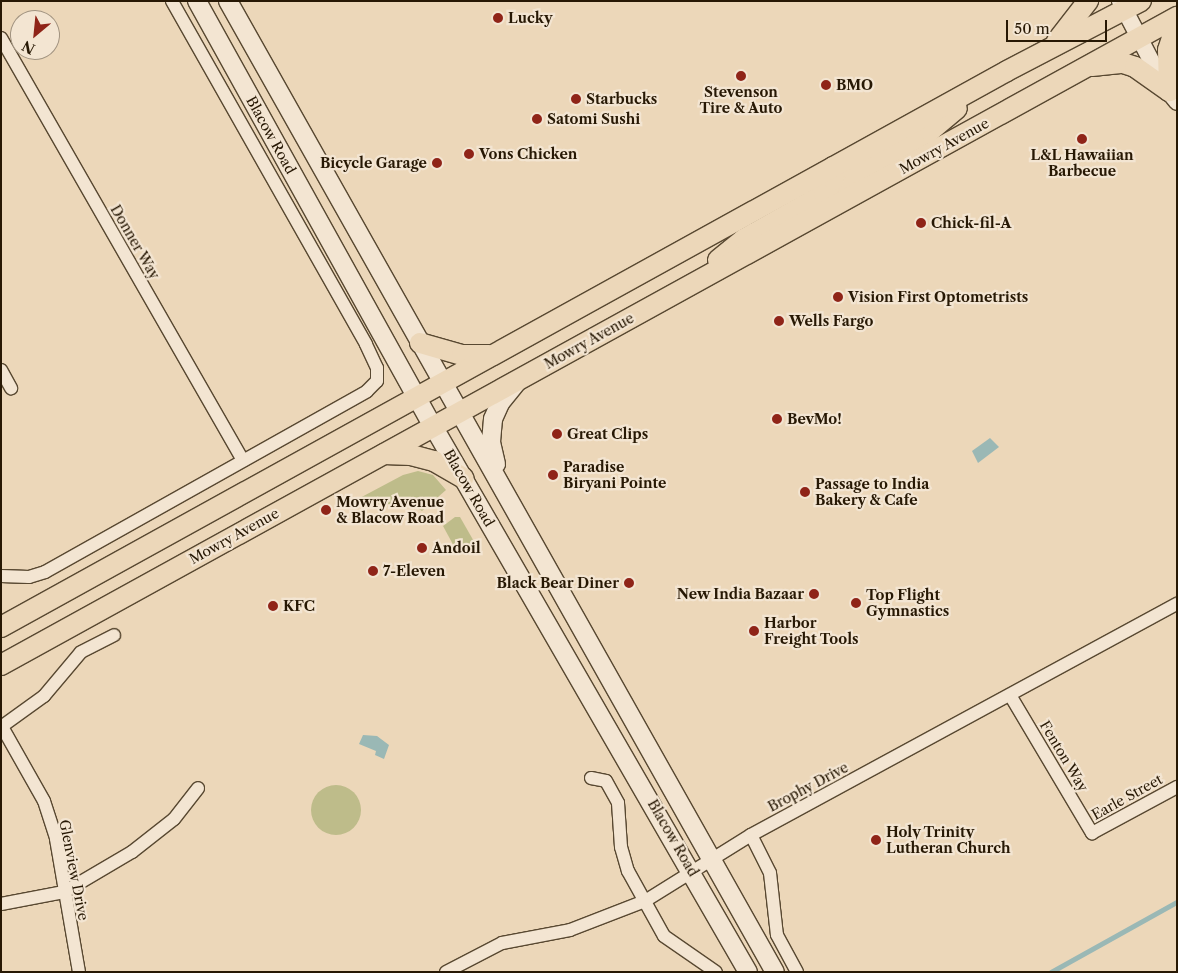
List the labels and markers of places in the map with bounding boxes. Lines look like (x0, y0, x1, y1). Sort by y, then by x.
place label: Lucky (508, 10, 552, 26)
marker: Lucky (492, 12, 504, 24)
marker: Stevenson Tire & Auto (735, 70, 747, 82)
place label: BMO (836, 77, 873, 93)
marker: BMO (820, 79, 832, 91)
place label: Stevenson Tire & Auto (699, 84, 783, 116)
place label: Starbucks (586, 91, 657, 107)
marker: Starbucks (570, 93, 582, 105)
place label: Satomi Sushi (547, 111, 640, 127)
marker: Satomi Sushi (531, 113, 543, 125)
marker: L&L Hawaiian Barbecue (1076, 133, 1088, 145)
place label: Vons Chicken (479, 146, 577, 162)
place label: L&L Hawaiian Barbecue (1030, 147, 1134, 180)
marker: Vons Chicken (463, 148, 475, 160)
place label: Bicycle Garage (320, 155, 427, 171)
marker: Bicycle Garage (431, 157, 443, 169)
place label: Chick-fil-A (931, 215, 1011, 231)
marker: Chick-fil-A (915, 217, 927, 229)
place label: Vision First Optometrists (848, 289, 1028, 305)
marker: Vision First Optometrists (832, 291, 844, 303)
place label: Wells Fargo (789, 313, 873, 329)
marker: Wells Fargo (773, 315, 785, 327)
place label: BevMo! (787, 411, 842, 427)
marker: BevMo! (771, 413, 783, 425)
place label: Great Clips (567, 426, 648, 442)
marker: Great Clips (551, 428, 563, 440)
place label: Paradise Biryani Pointe (563, 459, 666, 492)
marker: Paradise Biryani Pointe (547, 469, 559, 481)
place label: Passage to India Bakery & Cafe (815, 476, 929, 508)
marker: Passage to India Bakery & Cafe (799, 486, 811, 498)
place label: Mowry Avenue & Blacow Road (336, 494, 445, 526)
marker: Mowry Avenue & Blacow Road (320, 504, 332, 516)
place label: Andoil (432, 540, 481, 556)
marker: Andoil (416, 542, 428, 554)
place label: 7-Eleven (383, 563, 445, 579)
marker: 7-Eleven (367, 565, 379, 577)
place label: Black Bear Diner (496, 575, 619, 591)
marker: Black Bear Diner (623, 577, 635, 589)
place label: New India Bazaar (676, 586, 804, 602)
place label: Top Flight Gymnastics (866, 587, 949, 620)
marker: New India Bazaar (808, 588, 820, 600)
marker: Top Flight Gymnastics (850, 597, 862, 609)
place label: KFC (283, 598, 315, 614)
marker: KFC (267, 600, 279, 612)
place label: Harbor Freight Tools (764, 615, 859, 648)
marker: Harbor Freight Tools (748, 625, 760, 637)
place label: Holy Trinity Lutheran Church (886, 824, 1011, 856)
marker: Holy Trinity Lutheran Church (870, 834, 882, 846)

